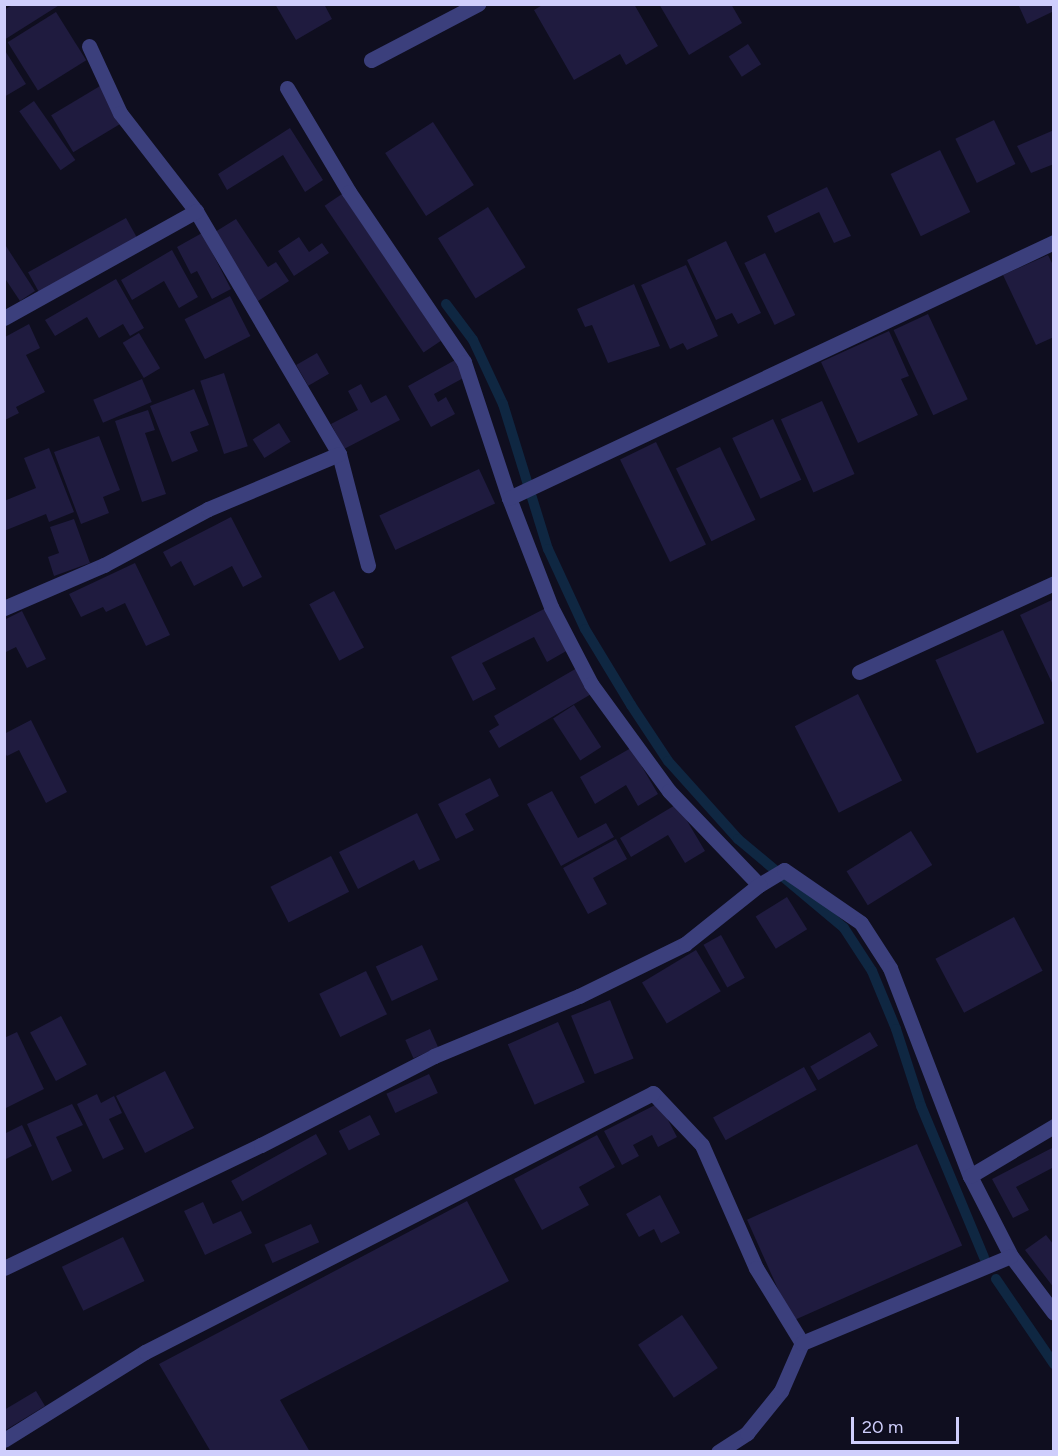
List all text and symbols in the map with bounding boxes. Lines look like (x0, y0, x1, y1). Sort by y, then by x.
scale bar (854, 1405, 962, 1443)
text: 20 m (862, 1416, 903, 1438)

